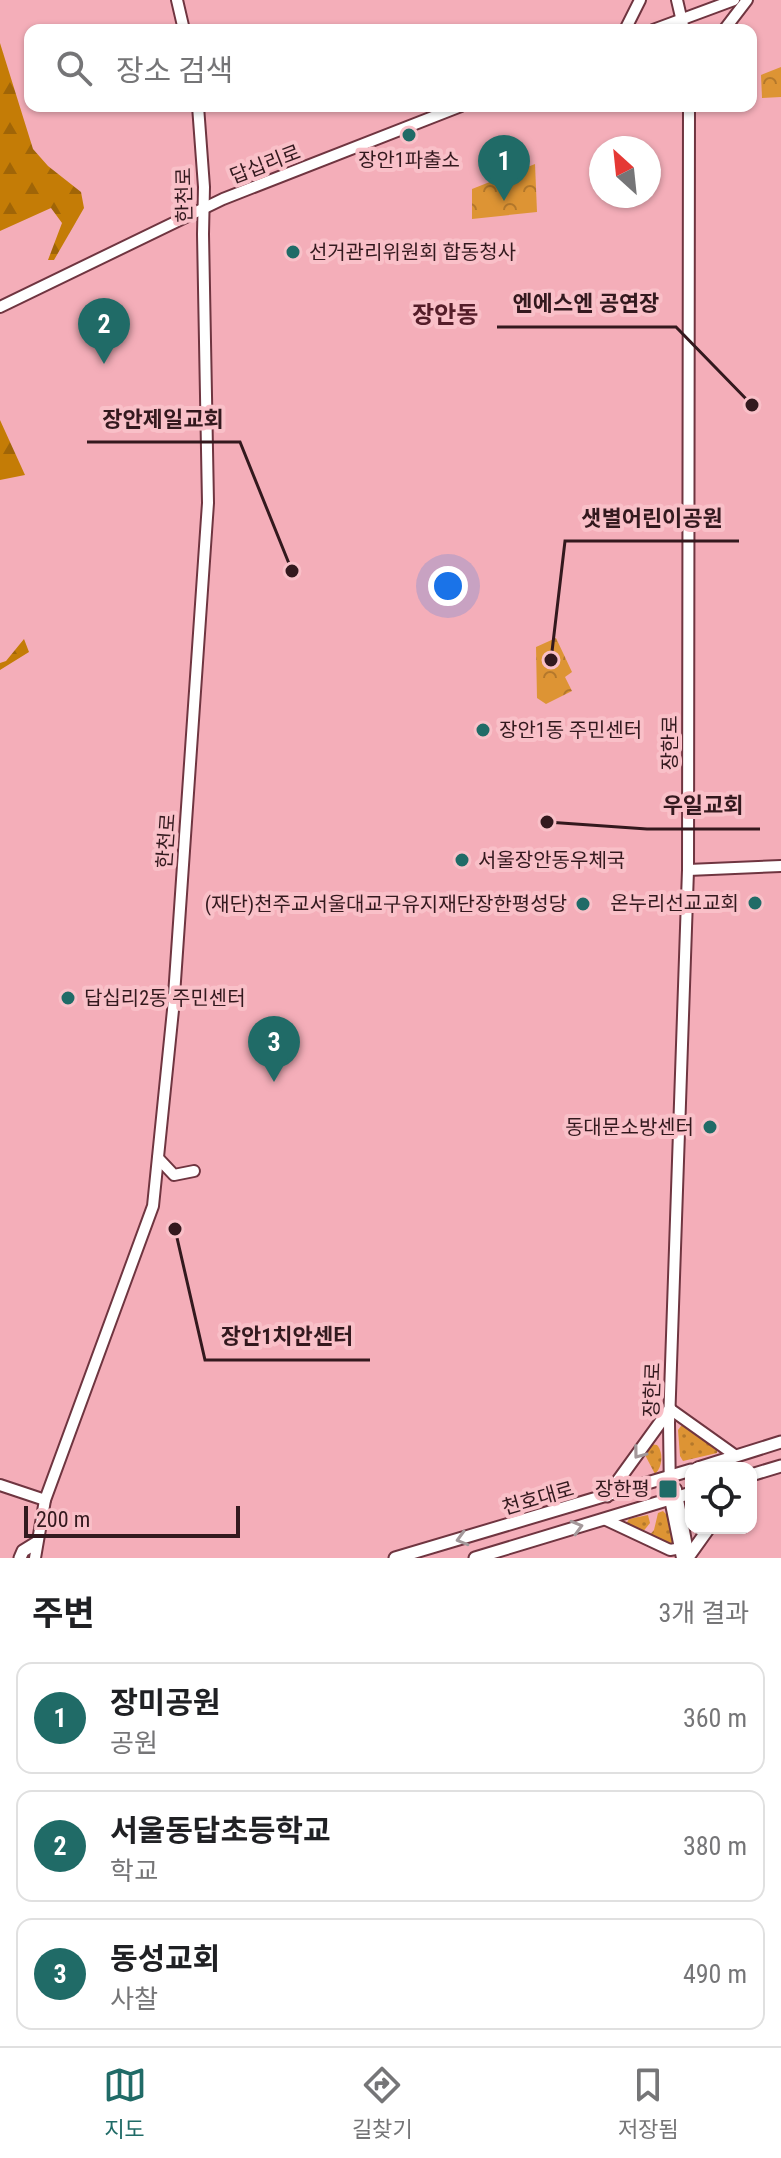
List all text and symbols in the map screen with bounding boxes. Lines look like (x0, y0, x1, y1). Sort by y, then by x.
search box (24, 24, 757, 112)
icon: search (52, 46, 96, 90)
text: 장소 검색 (116, 53, 233, 88)
marker: 장안1파출소 (400, 126, 418, 144)
pin: 1 (478, 135, 530, 201)
north arrow (589, 136, 661, 208)
street label: 답십리로 (226, 140, 304, 188)
place label: 장안1파출소 (358, 148, 460, 172)
street label: 한천로 (172, 167, 196, 223)
place label: 선거관리위원회 합동청사 (309, 240, 516, 264)
marker: 선거관리위원회 합동청사 (284, 243, 302, 261)
callout: 엔에스엔 공연장 (497, 281, 676, 327)
text: 엔에스엔 공연장 (513, 291, 659, 316)
pin: 2 (78, 298, 130, 364)
district label: 장안동 (412, 301, 478, 329)
callout: 장안제일교회 (87, 396, 240, 442)
text: 장안제일교회 (102, 407, 224, 432)
callout: 샛별어린이공원 (565, 495, 739, 541)
text: 샛별어린이공원 (581, 506, 723, 531)
your location (428, 566, 468, 606)
street label: 장한로 (658, 715, 682, 771)
place label: 장안1동 주민센터 (499, 718, 642, 742)
marker: 장안1동 주민센터 (474, 721, 492, 739)
callout: 우일교회 (647, 783, 760, 829)
text: 우일교회 (663, 793, 743, 818)
street label: 한천로 (152, 813, 180, 869)
place label: 서울장안동우체국 (478, 848, 625, 872)
marker: 서울장안동우체국 (453, 851, 471, 869)
place label: 온누리선교교회 (610, 891, 739, 915)
place label: (재단)천주교서울대교구유지재단장한평성당 (205, 892, 567, 916)
marker: 온누리선교교회 (746, 894, 764, 912)
marker: (재단)천주교서울대교구유지재단장한평성당 (574, 895, 592, 913)
place label: 답십리2동 주민센터 (84, 986, 246, 1010)
marker: 답십리2동 주민센터 (59, 989, 77, 1007)
pin: 3 (248, 1016, 300, 1082)
place label: 동대문소방센터 (565, 1115, 694, 1139)
marker: 동대문소방센터 (701, 1118, 719, 1136)
callout: 장안1치안센터 (205, 1314, 370, 1360)
text: 장안1치안센터 (221, 1324, 353, 1349)
street label: 장한로 (639, 1362, 665, 1418)
one-way arrow (634, 1445, 648, 1459)
map controls (685, 1462, 757, 1534)
button: locate (685, 1462, 757, 1534)
street label: 천호대로 (499, 1476, 577, 1520)
place label: 장한평 (595, 1477, 650, 1501)
marker: 장한평 (657, 1478, 679, 1500)
scale bar (24, 1502, 240, 1538)
text: 200 m (36, 1507, 90, 1532)
one-way arrow (569, 1520, 583, 1536)
one-way arrow (456, 1529, 469, 1546)
text: 주변 (32, 1593, 95, 1633)
text: 3개 결과 (658, 1598, 749, 1628)
text: 장미공원 (110, 1685, 220, 1720)
text: 1 (53, 1703, 67, 1733)
text: 360 m (683, 1703, 747, 1733)
text: 공원 (110, 1728, 158, 1758)
text: 서울동답초등학교 (110, 1813, 331, 1848)
text: 2 (53, 1831, 67, 1861)
text: 380 m (683, 1831, 747, 1861)
text: 학교 (110, 1856, 158, 1886)
text: 동성교회 (110, 1941, 220, 1976)
text: 3 (53, 1959, 67, 1989)
text: 490 m (683, 1959, 747, 1989)
text: 사찰 (110, 1984, 158, 2014)
tab: 지도 (103, 2063, 147, 2143)
tab: 길찾기 (352, 2063, 412, 2143)
tab: 저장됨 (618, 2063, 678, 2143)

